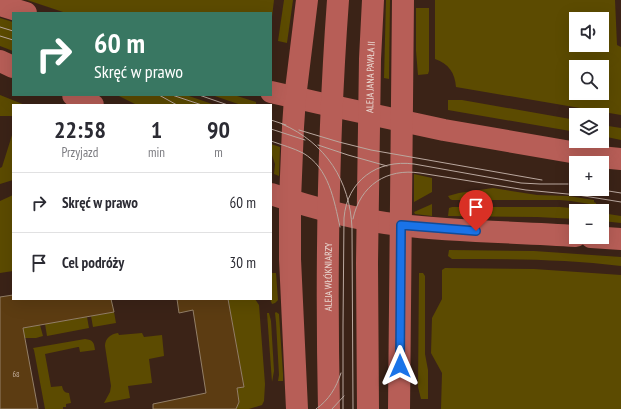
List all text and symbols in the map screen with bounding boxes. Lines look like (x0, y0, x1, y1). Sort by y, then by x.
map controls (569, 12, 609, 244)
button: sound (569, 12, 609, 52)
text: 60 m (94, 24, 145, 61)
icon: right (28, 28, 80, 80)
street label: ALEJA JANA PAWŁA II (363, 41, 377, 113)
text: Skręć w prawo (94, 60, 183, 83)
button: search (569, 60, 609, 100)
button: layers (569, 108, 609, 148)
text: 22:58 (54, 114, 106, 145)
text: 1 (151, 114, 162, 145)
text: 90 (207, 114, 230, 145)
text: Przyjazd (62, 144, 98, 161)
text: min (148, 144, 165, 161)
text: m (214, 144, 223, 161)
button: + (569, 156, 609, 196)
pin (459, 190, 493, 231)
icon: right (28, 192, 50, 214)
text: Skręć w prawo (62, 193, 138, 212)
text: 60 m (230, 193, 256, 212)
icon: arrive (465, 196, 487, 218)
button: − (569, 204, 609, 244)
street label: ALEJA WŁÓKNIARZY (321, 242, 335, 311)
icon: arrive (28, 252, 50, 274)
text: Cel podróży (62, 253, 124, 272)
text: 30 m (230, 253, 256, 272)
position arrow (379, 345, 421, 387)
house number: 68 (12, 369, 20, 379)

